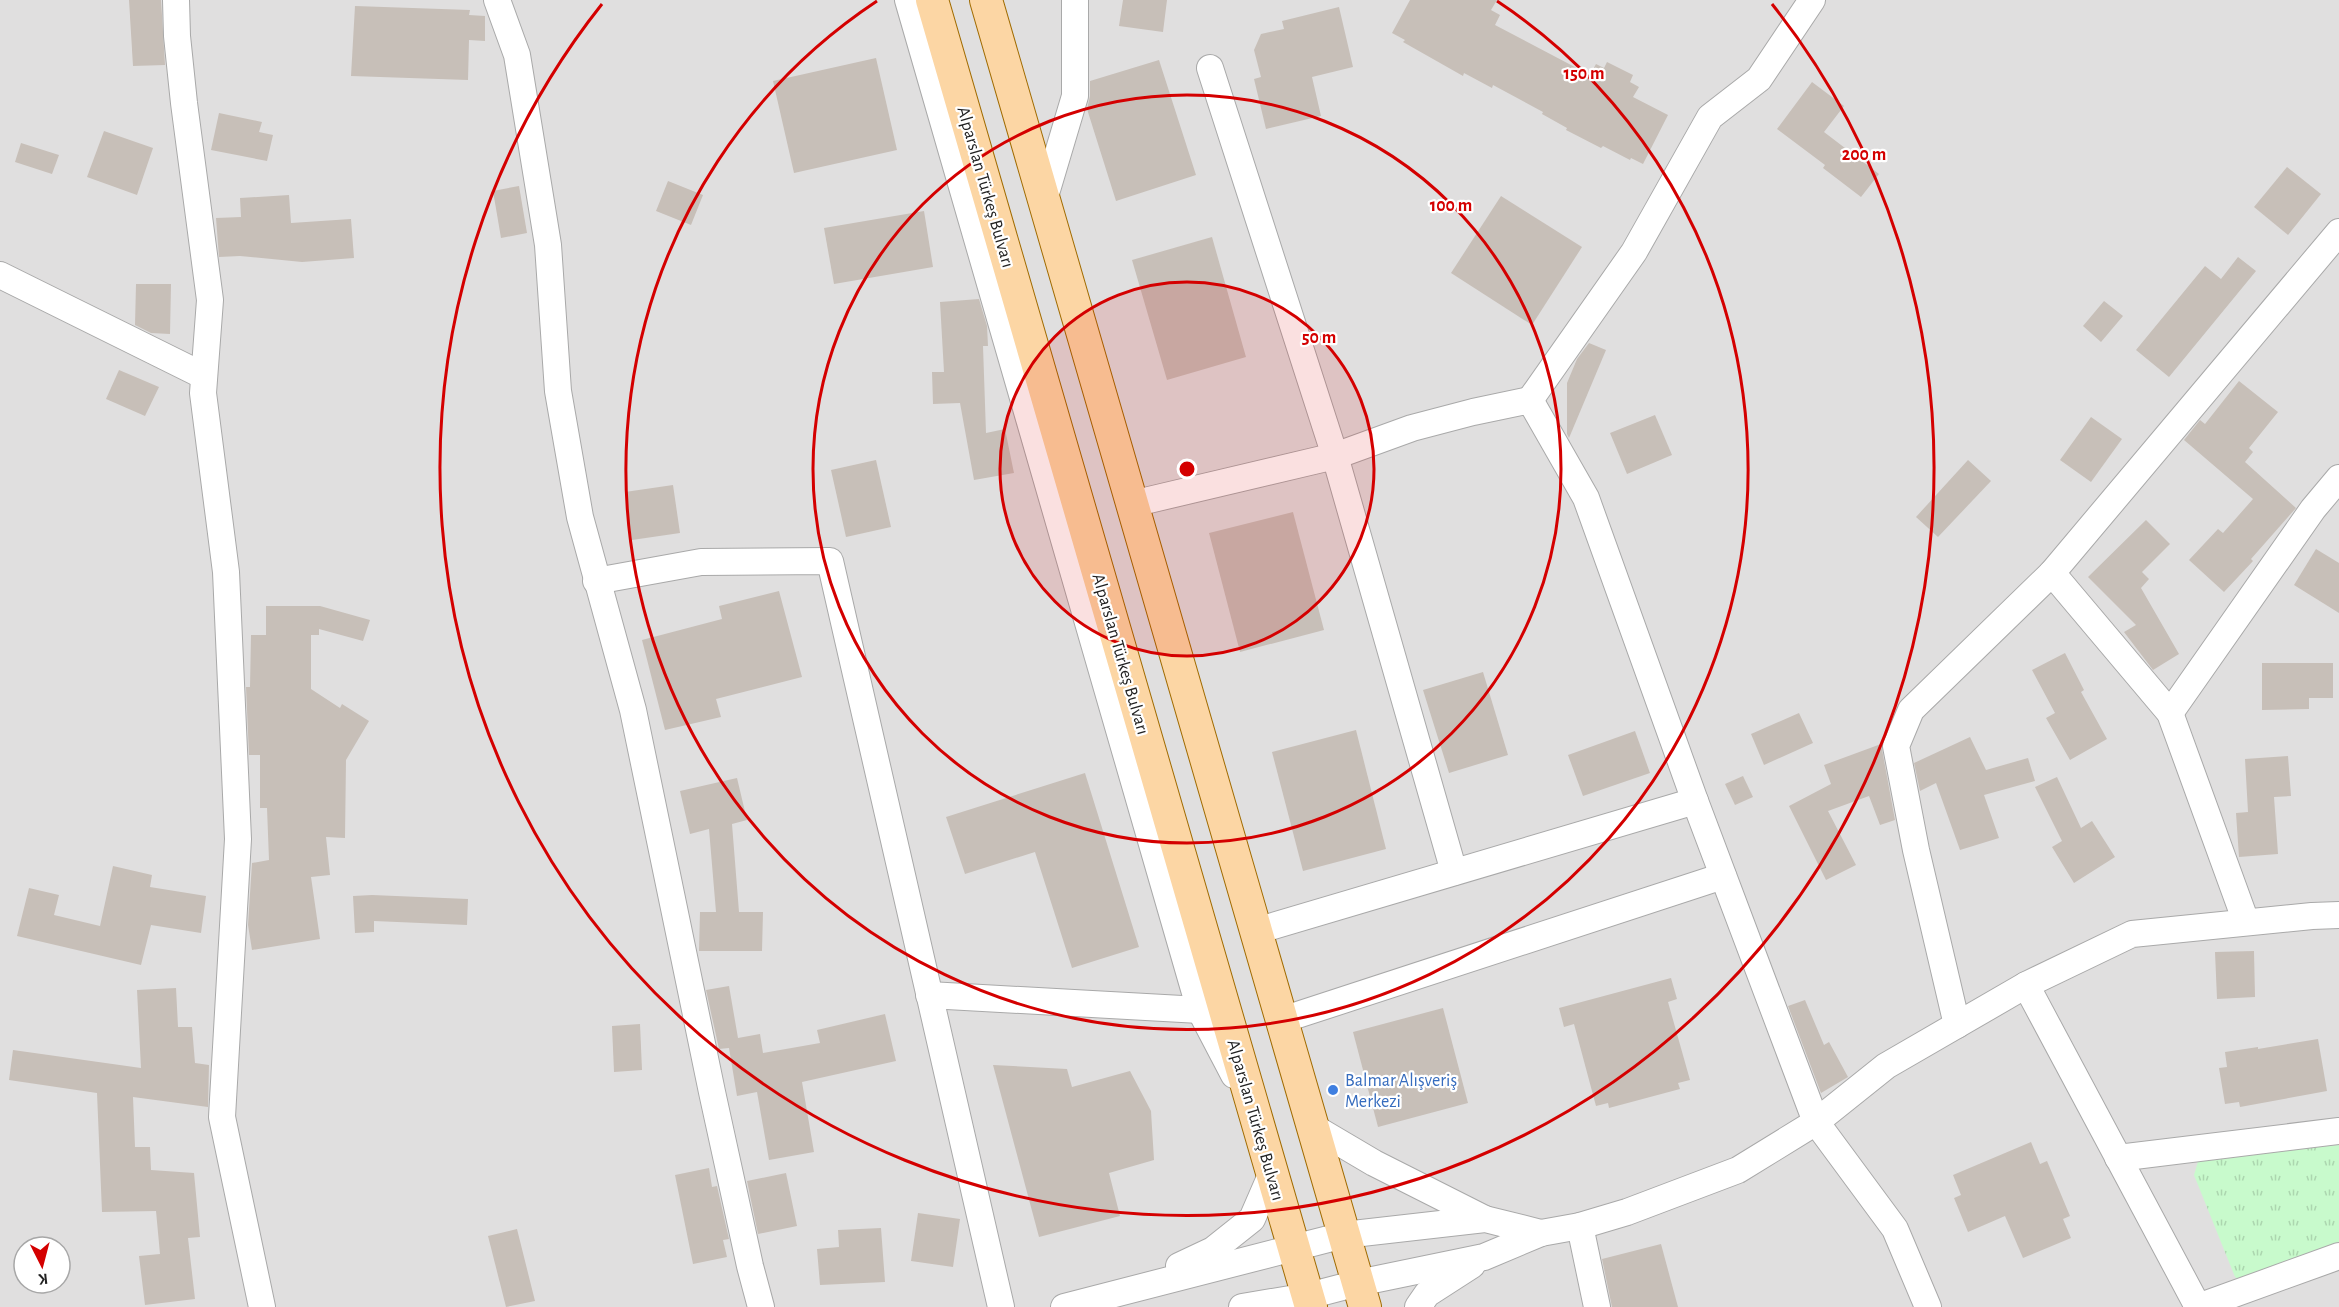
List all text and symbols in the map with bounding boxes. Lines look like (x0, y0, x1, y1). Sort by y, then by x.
text: 150 m (1564, 65, 1604, 83)
street label: Alparslan Türkeş Bulvarı (953, 105, 1017, 270)
text: 200 m (1842, 146, 1886, 164)
text: 100 m (1430, 197, 1472, 215)
text: 50 m (1302, 329, 1336, 347)
centre of rings (1177, 459, 1197, 479)
street label: Alparslan Türkeş Bulvarı (1088, 572, 1152, 737)
street label: Alparslan Türkeş Bulvarı (1223, 1038, 1287, 1203)
place label: Balmar Alışveriş Merkezi (1345, 1072, 1457, 1111)
marker: Balmar Alışveriş Merkezi (1326, 1083, 1340, 1097)
north arrow (12, 1235, 72, 1295)
text: K (37, 1270, 49, 1287)

